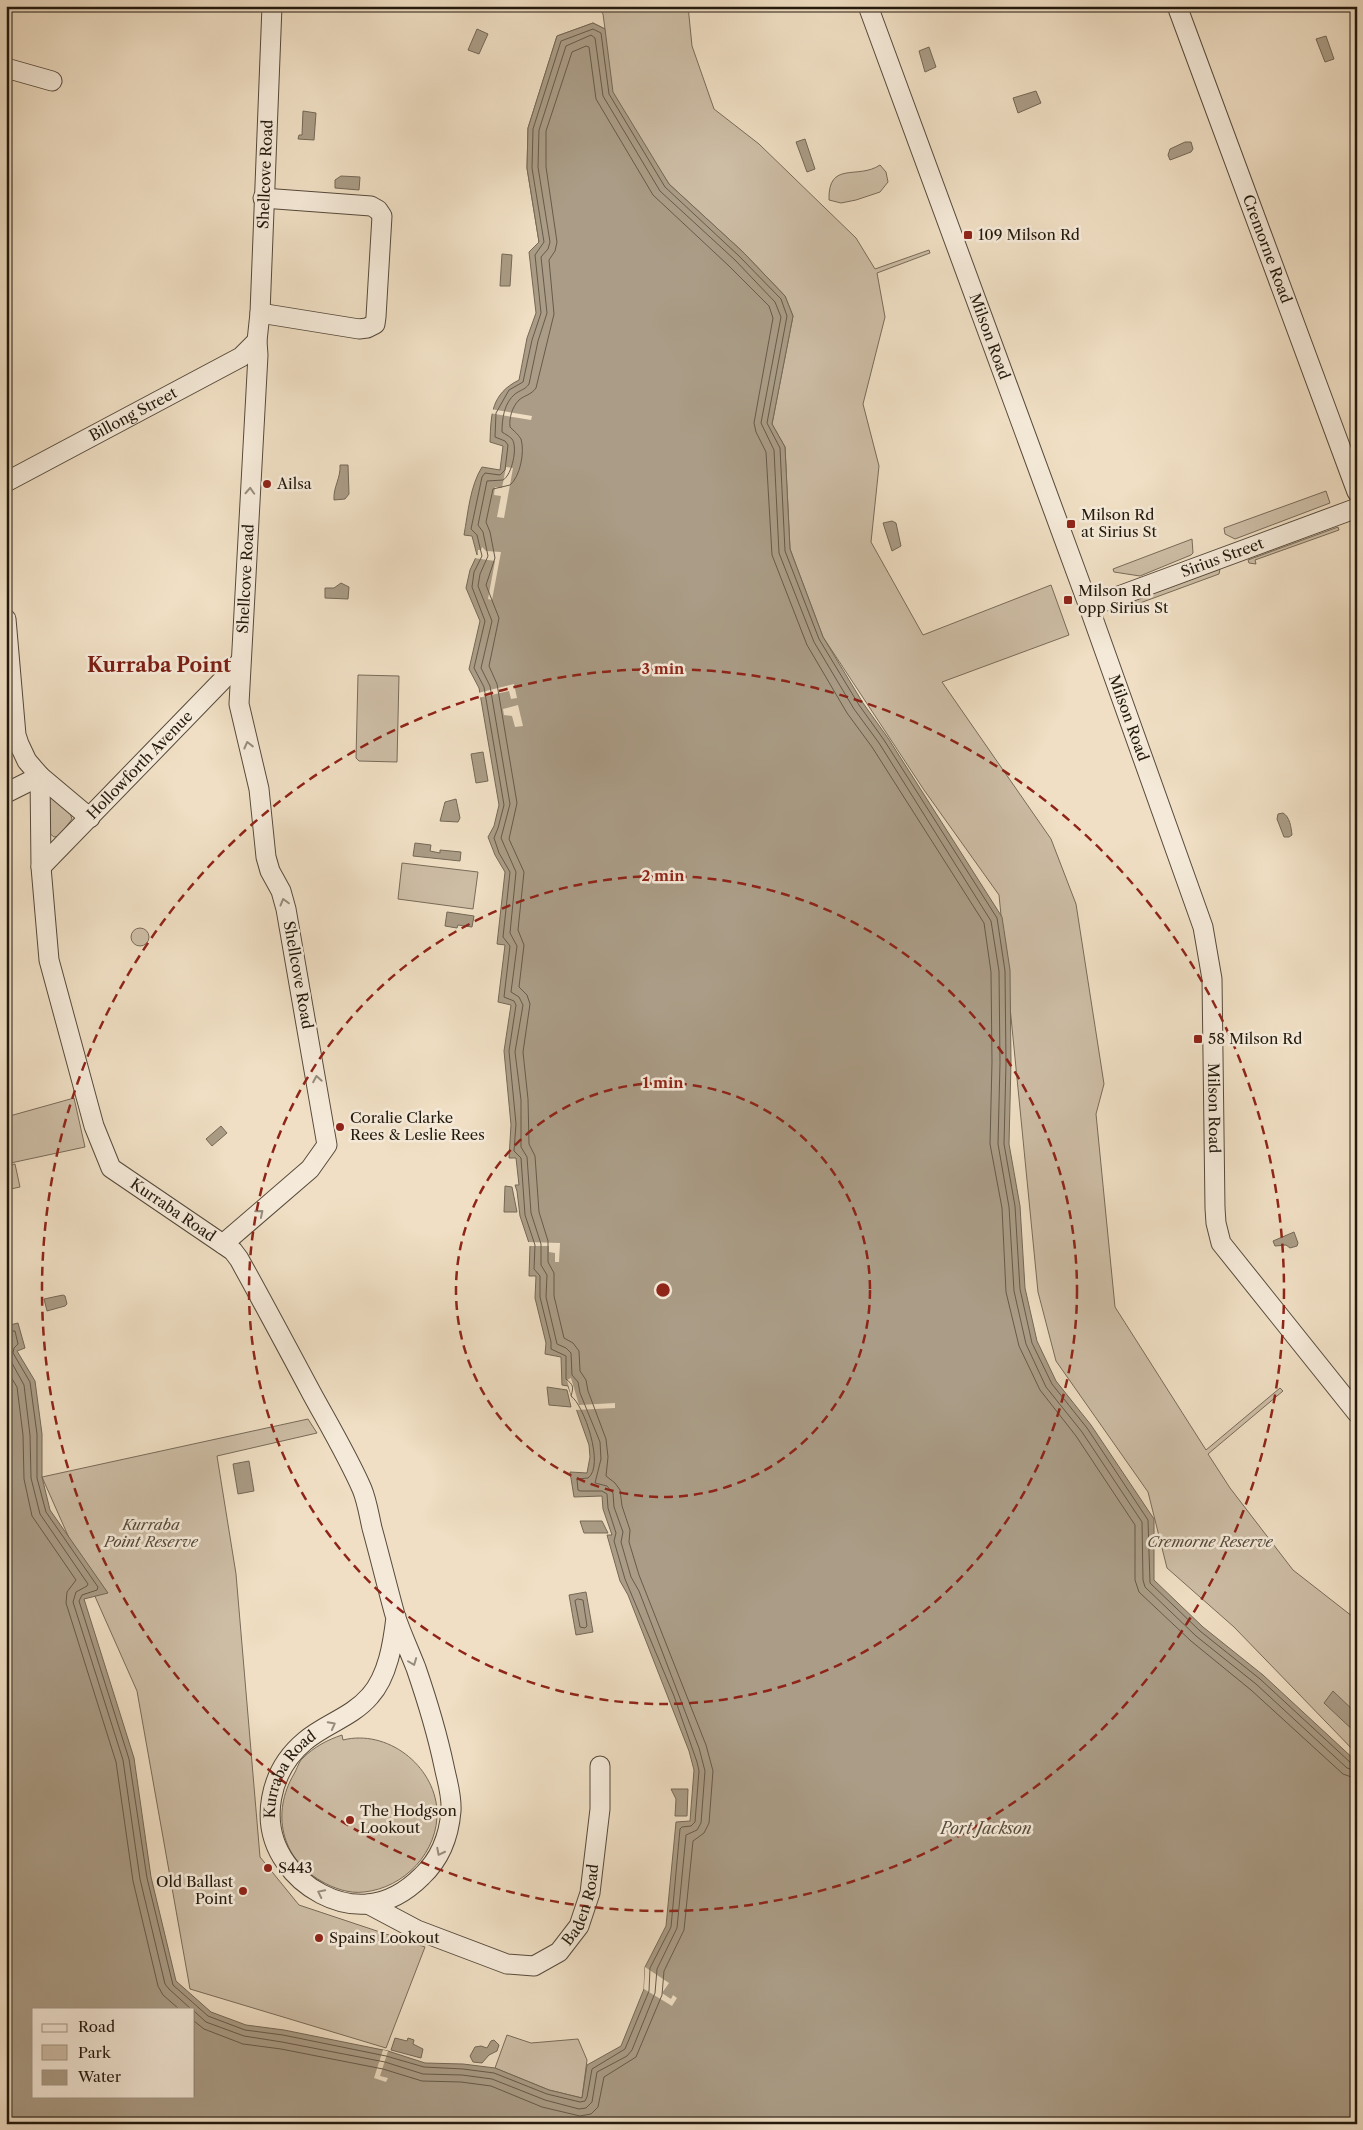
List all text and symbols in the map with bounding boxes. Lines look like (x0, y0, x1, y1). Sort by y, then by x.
street label: Shellcove Road (253, 119, 277, 229)
street label: Cremorne Road (1239, 192, 1296, 306)
place label: 109 Milson Rd (978, 225, 1080, 244)
marker: 109 Milson Rd (962, 229, 974, 241)
street label: Milson Road (965, 290, 1014, 382)
street label: Billong Street (86, 382, 181, 445)
place label: Ailsa (276, 474, 312, 493)
marker: Ailsa (261, 478, 273, 490)
one-way arrow (245, 487, 256, 495)
place label: Milson Rd at Sirius St (1081, 505, 1157, 541)
marker: Milson Rd at Sirius St (1065, 518, 1077, 530)
street label: Shellcove Road (233, 523, 258, 634)
street label: Sirius Street (1178, 533, 1267, 581)
place label: Milson Rd opp Sirius St (1078, 581, 1169, 617)
marker: Milson Rd opp Sirius St (1062, 594, 1074, 606)
district label: Kurraba Point (87, 653, 231, 677)
text: 3 min (642, 659, 685, 678)
street label: Milson Road (1105, 672, 1153, 763)
street label: Hollowforth Avenue (83, 706, 197, 823)
one-way arrow (243, 742, 253, 750)
text: 2 min (641, 866, 685, 885)
one-way arrow (279, 898, 290, 907)
street label: Shellcove Road (280, 919, 317, 1030)
place label: 58 Milson Rd (1208, 1029, 1302, 1048)
marker: 58 Milson Rd (1192, 1033, 1204, 1045)
street label: Milson Road (1204, 1063, 1224, 1154)
text: 1 min (642, 1073, 684, 1092)
one-way arrow (312, 1075, 322, 1084)
place label: Coralie Clarke Rees & Leslie Rees (350, 1108, 485, 1144)
marker: Coralie Clarke Rees & Leslie Rees (334, 1121, 346, 1133)
street label: Kurraba Road (127, 1174, 220, 1245)
one-way arrow (255, 1209, 264, 1218)
centre of rings (654, 1281, 672, 1299)
park label: Kurraba Point Reserve (103, 1515, 199, 1551)
park label: Cremorne Reserve (1147, 1532, 1274, 1551)
one-way arrow (407, 1657, 417, 1666)
one-way arrow (326, 1721, 335, 1731)
street label: Kurraba Road (260, 1726, 320, 1818)
place label: The Hodgson Lookout (360, 1801, 457, 1837)
marker: The Hodgson Lookout (344, 1814, 356, 1826)
water label: Port Jackson (938, 1818, 1032, 1838)
one-way arrow (436, 1847, 446, 1856)
place label: S443 (278, 1858, 313, 1877)
marker: S443 (262, 1862, 274, 1874)
street label: Baden Road (557, 1863, 602, 1949)
place label: Old Ballast Point (156, 1872, 234, 1908)
marker: Old Ballast Point (237, 1885, 249, 1897)
one-way arrow (318, 1889, 327, 1899)
place label: Spains Lookout (329, 1928, 440, 1947)
marker: Spains Lookout (313, 1932, 325, 1944)
legend (32, 2008, 195, 2098)
text: Road (78, 2017, 115, 2036)
text: Park (78, 2043, 112, 2062)
text: Water (77, 2067, 122, 2086)

